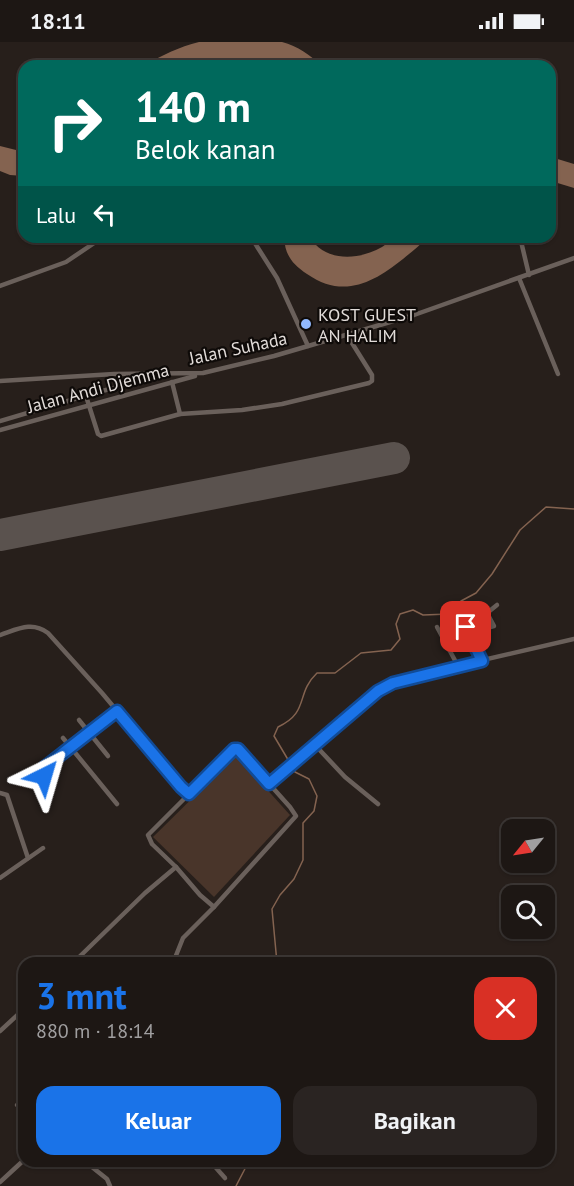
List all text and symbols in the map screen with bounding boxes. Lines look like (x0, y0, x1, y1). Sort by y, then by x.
text: 18:11 (30, 7, 86, 35)
text: 140 m (135, 79, 251, 134)
icon: right (36, 84, 114, 162)
text: Belok kanan (135, 132, 275, 166)
icon: left (88, 198, 121, 231)
text: Lalu (36, 201, 76, 229)
place label: KOST GUEST AN HALIM (318, 303, 416, 347)
marker: KOST GUEST AN HALIM (299, 317, 313, 331)
street label: Jalan Suhada (186, 326, 289, 370)
street label: Jalan Andi Djemma (24, 358, 171, 418)
pin (440, 601, 491, 652)
icon: arrive (449, 610, 482, 643)
position arrow (12, 744, 76, 808)
north arrow (501, 819, 555, 873)
map controls (501, 819, 555, 939)
button: search (501, 885, 555, 939)
text: 3 mnt (36, 972, 127, 1019)
button: close (474, 977, 537, 1040)
text: 880 m · 18:14 (36, 1018, 154, 1044)
button: Keluar (36, 1086, 281, 1155)
button: Bagikan (293, 1086, 537, 1155)

